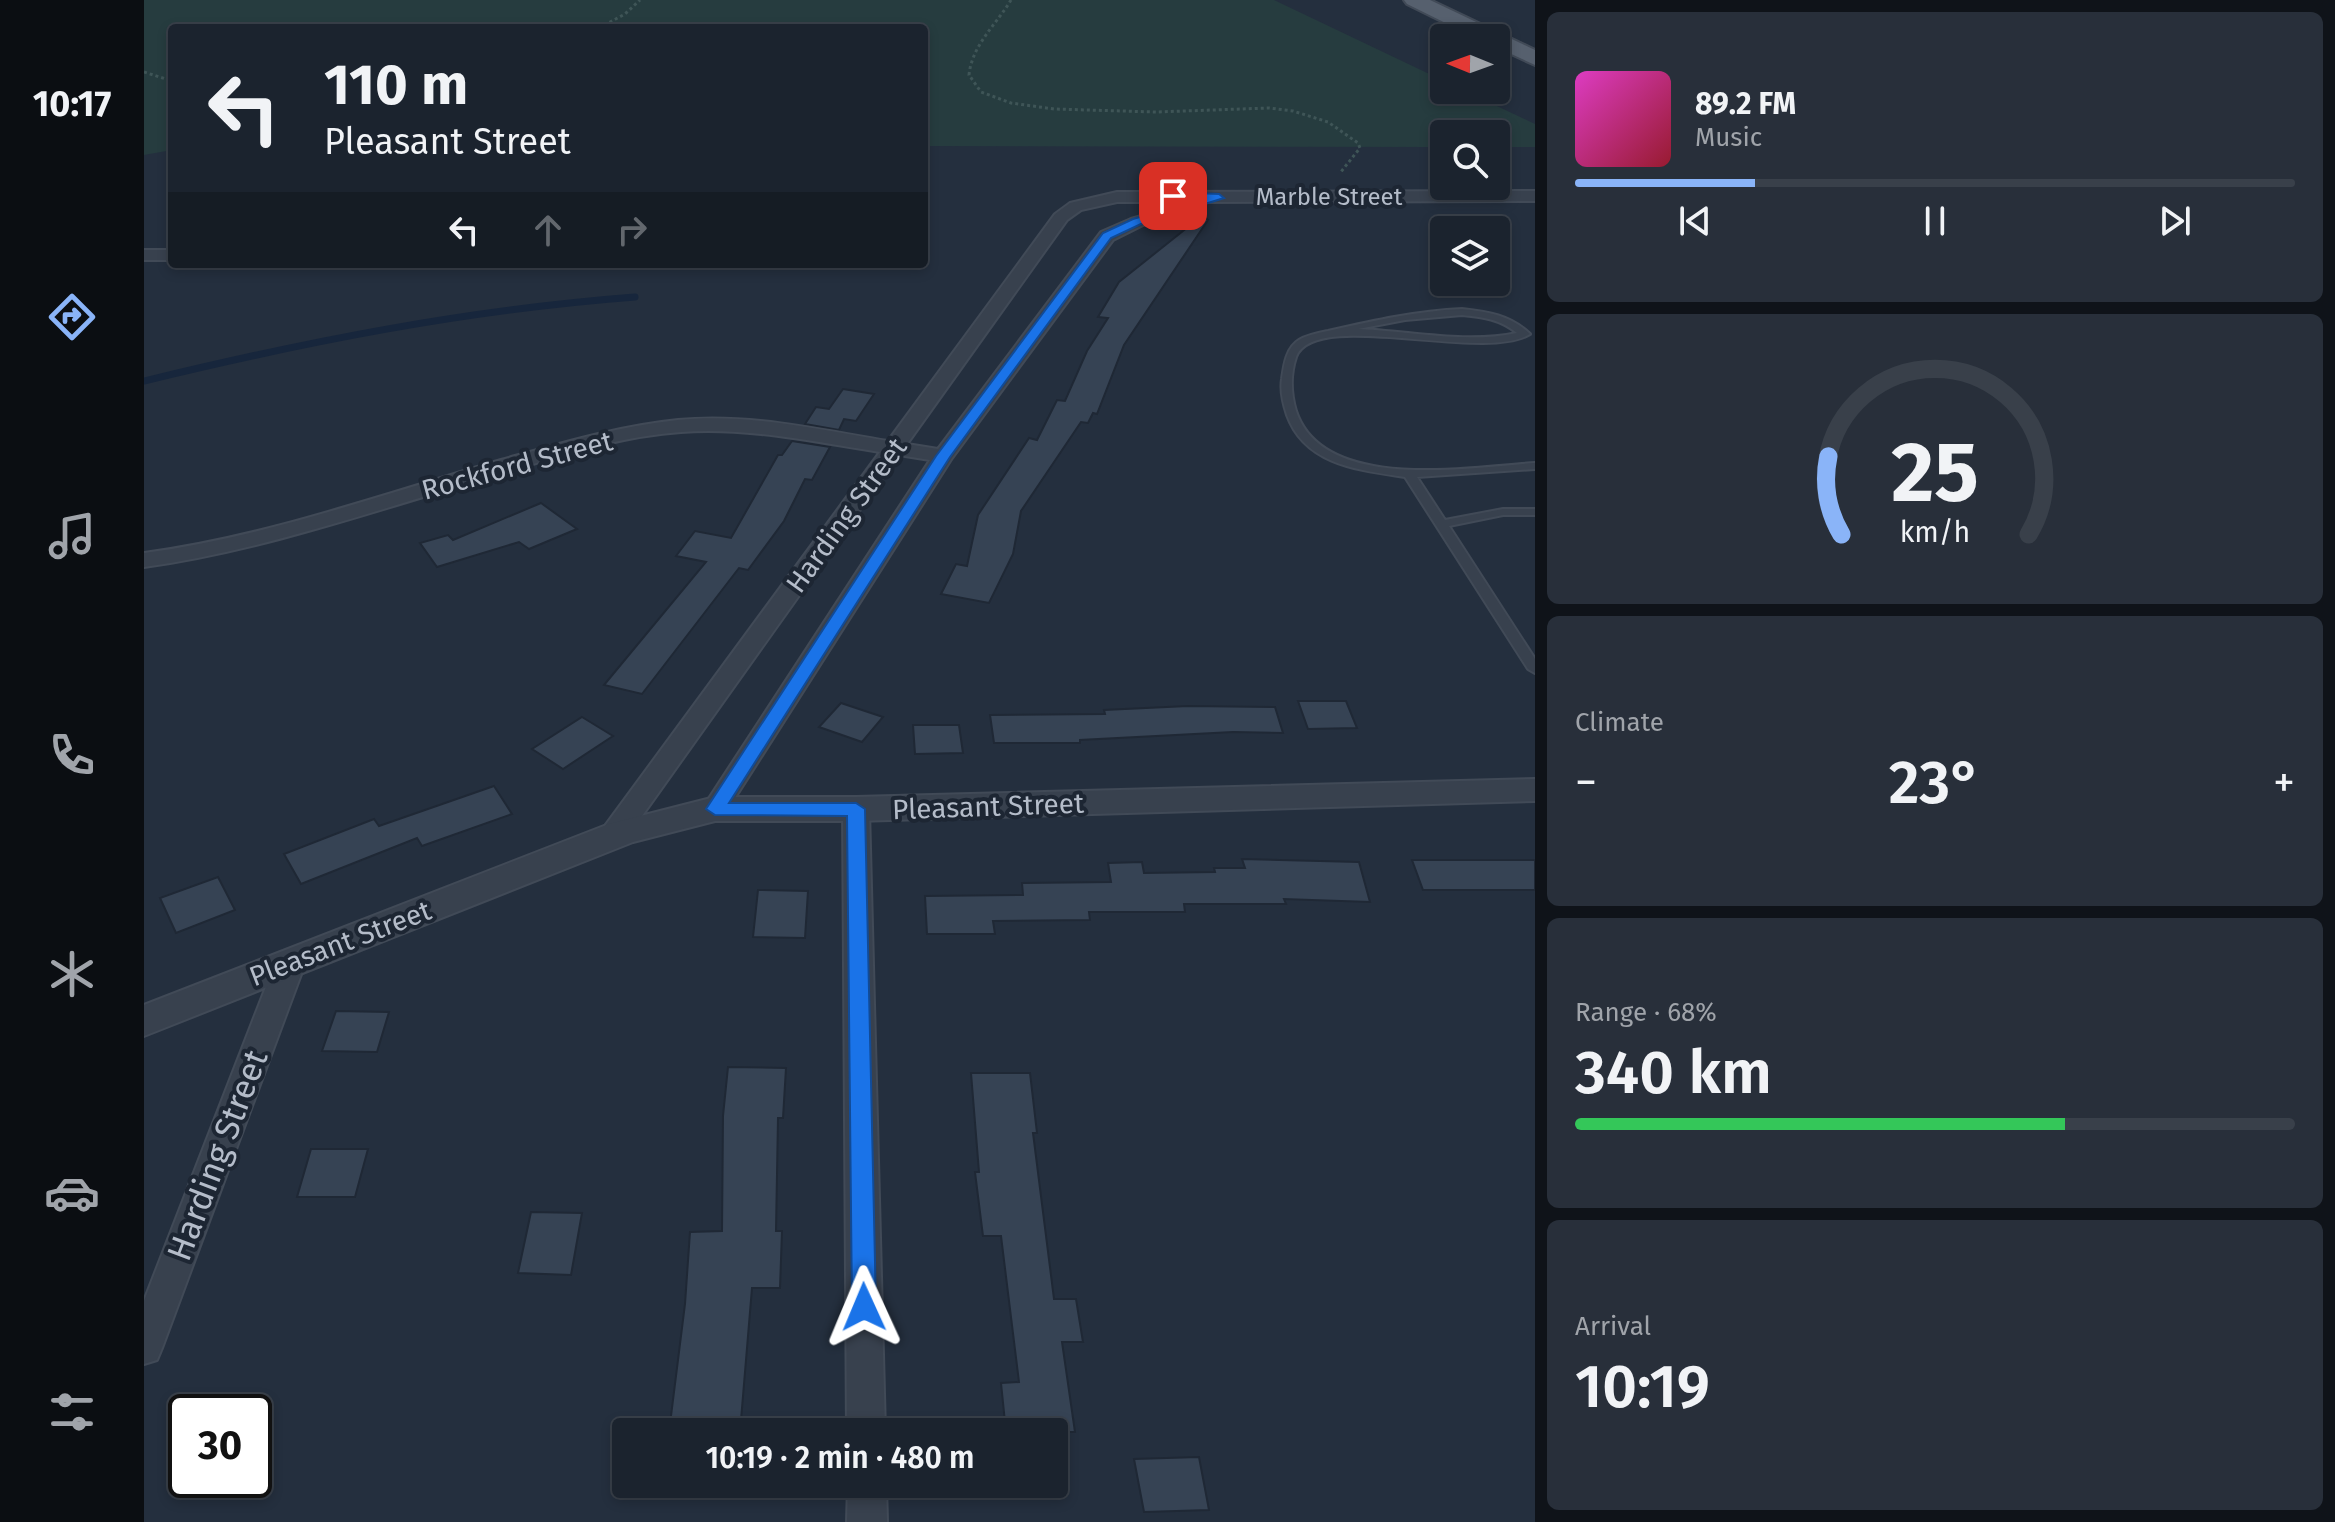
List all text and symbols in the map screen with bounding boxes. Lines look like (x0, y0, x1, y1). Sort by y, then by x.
north arrow (1430, 24, 1510, 104)
map controls (1430, 24, 1510, 296)
text: 110 m (324, 52, 468, 119)
icon: left (192, 56, 296, 160)
text: 10:17 (33, 82, 111, 126)
text: 89.2 FM (1695, 86, 1796, 122)
text: Pleasant Street (324, 120, 571, 164)
button: search (1430, 120, 1510, 200)
text: Music (1695, 122, 1762, 153)
pin (1139, 162, 1207, 230)
icon: arrive (1151, 174, 1195, 218)
street label: Marble Street (1256, 183, 1403, 211)
icon: previous (1673, 199, 1717, 243)
icon: pause (1913, 199, 1957, 243)
icon: next (2153, 199, 2197, 243)
icon: left (442, 208, 486, 252)
icon: ahead (526, 208, 570, 252)
icon: right (610, 208, 654, 252)
button: layers (1430, 216, 1510, 296)
icon: directions (44, 289, 100, 345)
text: 25 (1891, 423, 1979, 523)
street label: Rockford Street (418, 424, 617, 507)
street label: Harding Street (779, 431, 914, 599)
icon: music (44, 508, 100, 564)
text: km/h (1900, 515, 1970, 550)
text: Climate (1575, 707, 1664, 738)
icon: phone (44, 727, 100, 783)
text: 23° (1889, 747, 1981, 819)
text: − (1575, 756, 1597, 809)
text: + (2273, 756, 2295, 809)
street label: Pleasant Street (892, 787, 1085, 826)
street label: Pleasant Street (245, 893, 437, 993)
icon: climate (44, 946, 100, 1002)
text: Range · 68% (1575, 997, 1717, 1028)
text: 340 km (1575, 1037, 1772, 1109)
street label: Harding Street (158, 1043, 277, 1266)
icon: car (44, 1165, 100, 1221)
position arrow (822, 1265, 906, 1349)
text: Arrival (1575, 1311, 1651, 1342)
text: 10:19 (1575, 1351, 1710, 1423)
icon: filters (44, 1384, 100, 1440)
speed limit sign: 30 (168, 1394, 272, 1498)
text: 10:19 · 2 min · 480 m (705, 1440, 975, 1476)

